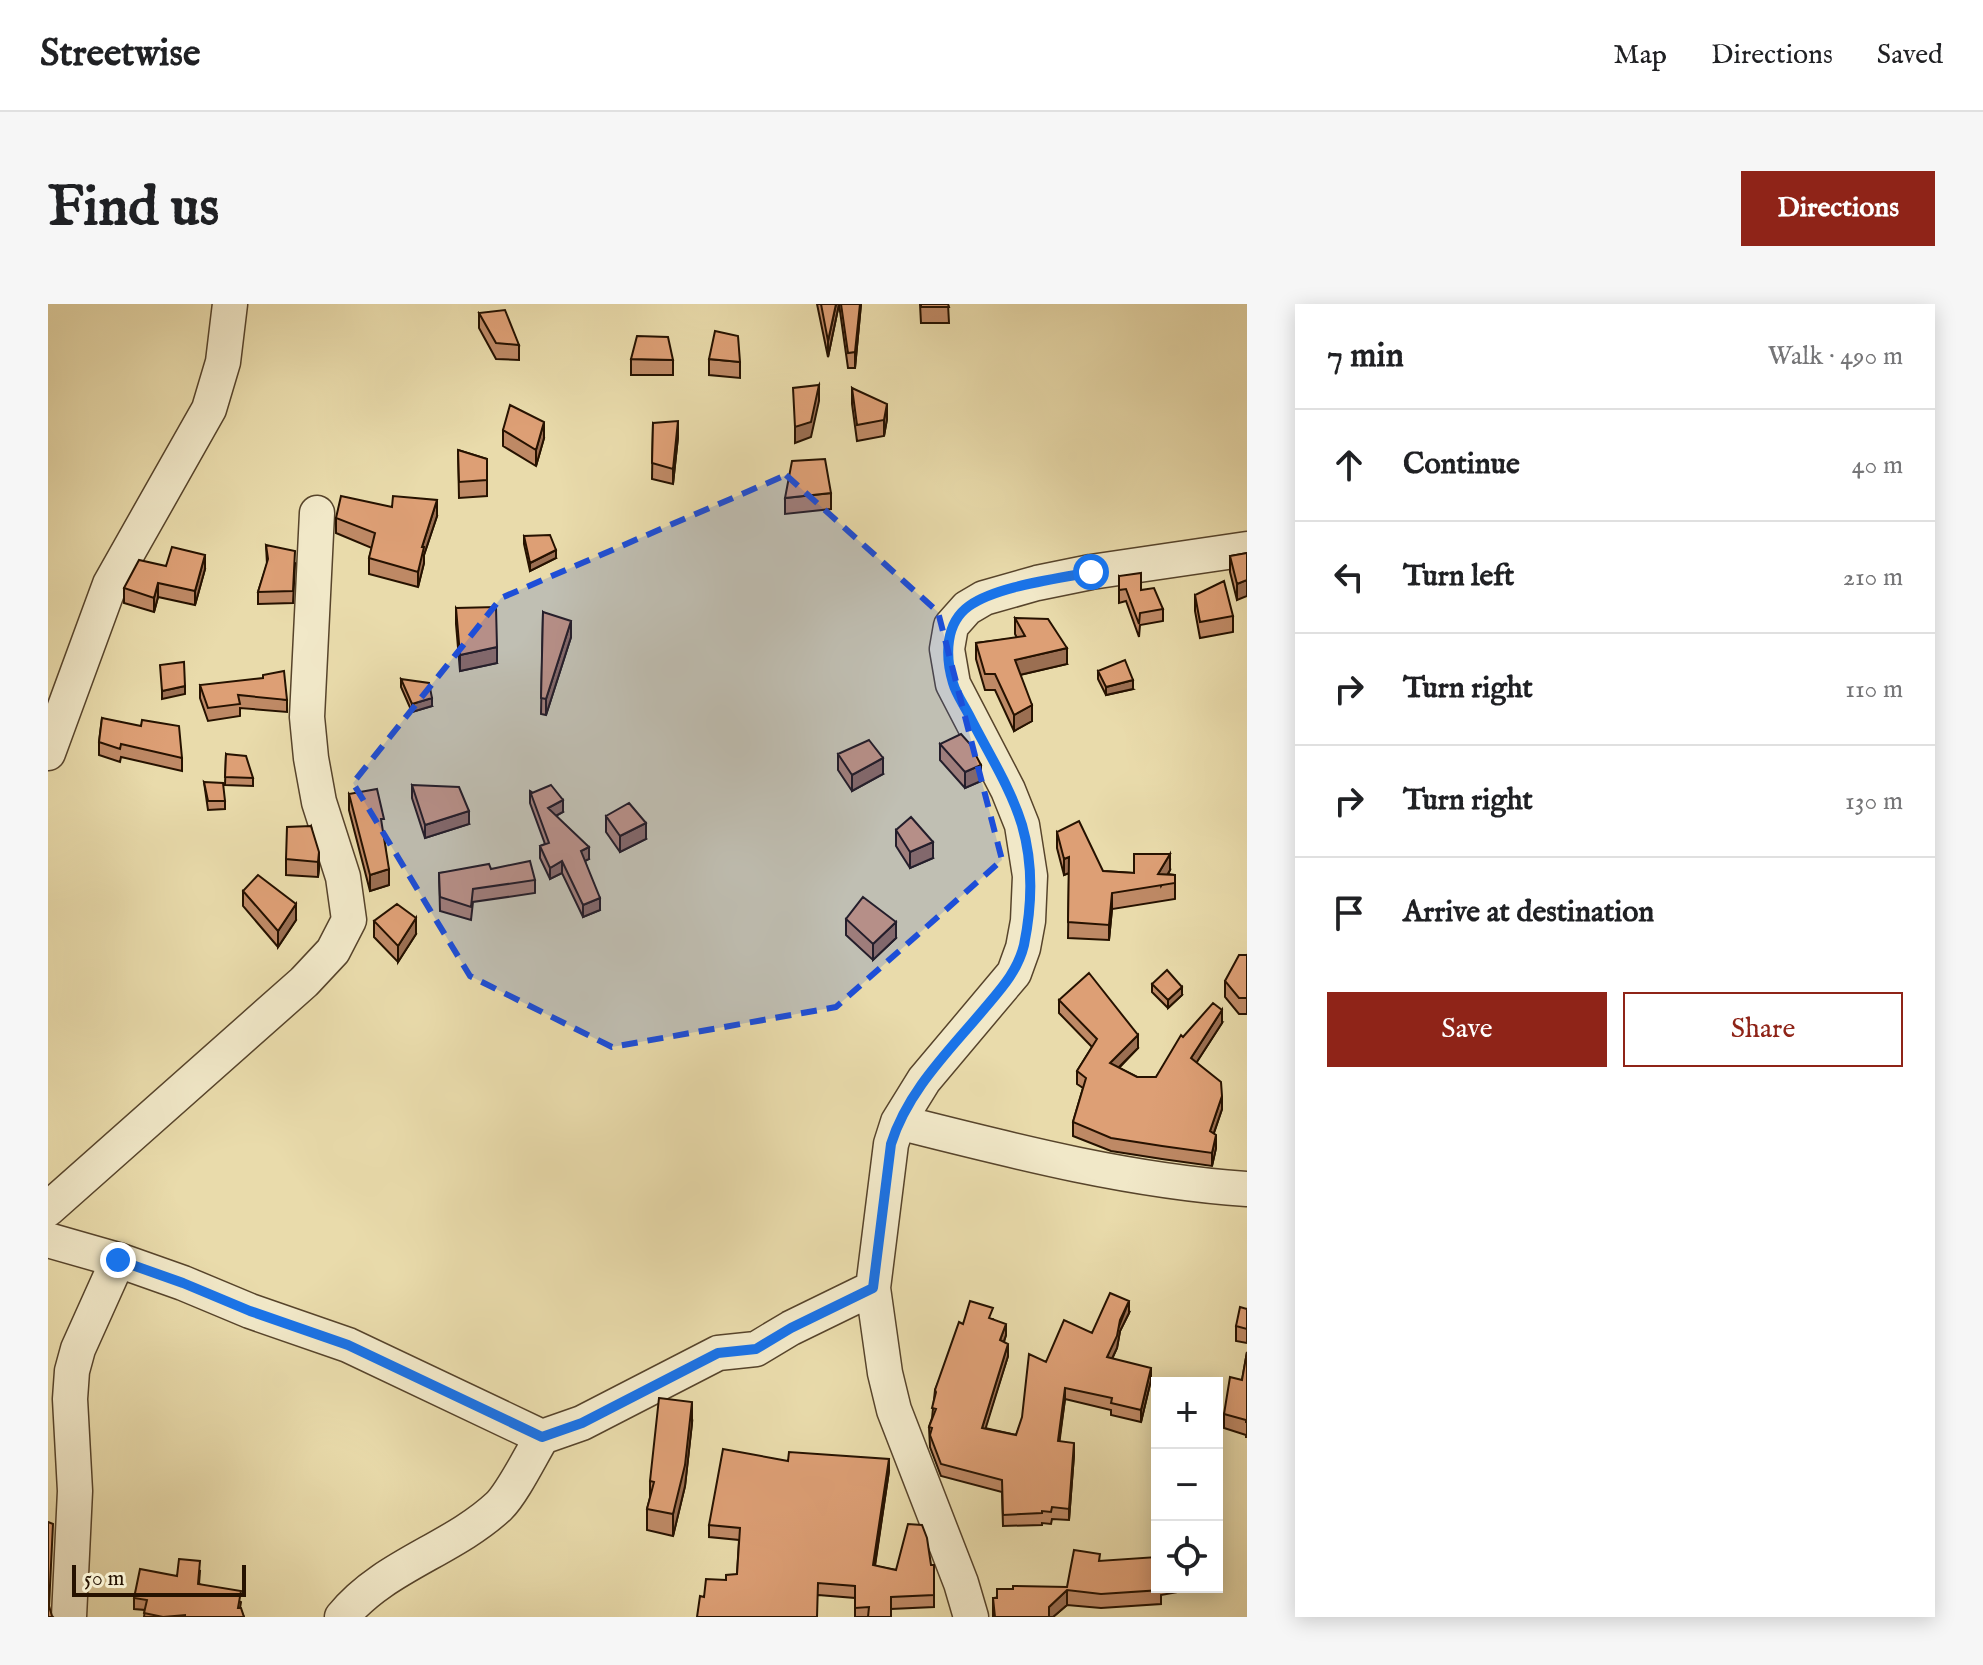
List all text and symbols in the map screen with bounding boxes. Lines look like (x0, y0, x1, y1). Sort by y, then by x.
text: Streetwise (40, 31, 200, 79)
text: Map (1613, 38, 1667, 73)
text: Directions (1711, 38, 1833, 73)
text: Saved (1877, 38, 1943, 73)
button: Directions (1741, 171, 1935, 246)
text: Find us (48, 173, 219, 244)
text: 7 min (1327, 335, 1404, 378)
text: Walk · 490 m (1768, 340, 1903, 373)
icon: ahead (1327, 443, 1371, 487)
text: Continue (1403, 446, 1520, 484)
text: 40 m (1852, 449, 1903, 482)
route start (1073, 554, 1109, 590)
icon: left (1327, 555, 1371, 599)
text: Turn left (1403, 558, 1514, 596)
text: 210 m (1843, 561, 1903, 594)
icon: right (1327, 667, 1371, 711)
text: Turn right (1403, 670, 1533, 708)
text: 110 m (1845, 673, 1903, 706)
icon: right (1327, 779, 1371, 823)
text: Turn right (1403, 782, 1533, 820)
text: 130 m (1845, 785, 1903, 818)
icon: arrive (1327, 891, 1371, 935)
text: Arrive at destination (1403, 894, 1654, 932)
button: Save (1327, 992, 1607, 1067)
button: Share (1623, 992, 1903, 1067)
route end (100, 1242, 136, 1278)
map controls (1151, 1377, 1223, 1593)
button: + (1151, 1377, 1223, 1449)
button: − (1151, 1449, 1223, 1521)
button: locate (1151, 1521, 1223, 1593)
scale bar (72, 1561, 246, 1597)
text: 50 m (84, 1565, 125, 1593)

